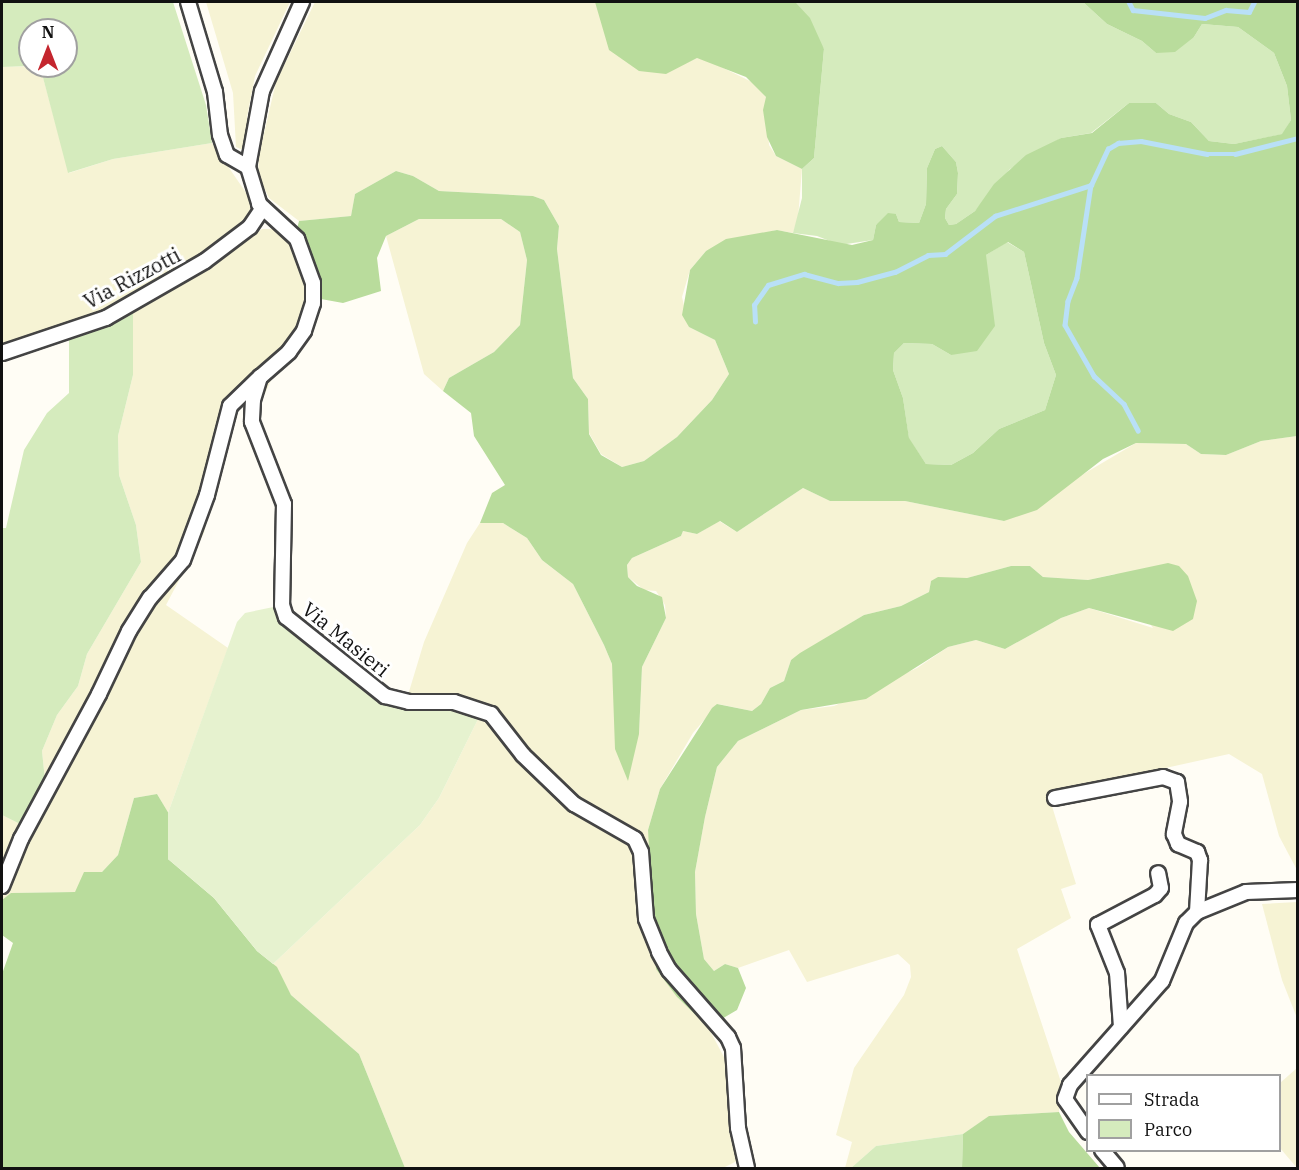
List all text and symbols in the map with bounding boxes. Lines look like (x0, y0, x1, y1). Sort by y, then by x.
north arrow (18, 18, 78, 78)
text: N (42, 22, 54, 42)
street label: Via Rizzotti (80, 242, 184, 314)
street label: Via Masieri (298, 597, 394, 681)
legend (1086, 1074, 1281, 1152)
text: Strada (1144, 1088, 1200, 1111)
text: Parco (1144, 1118, 1192, 1141)

